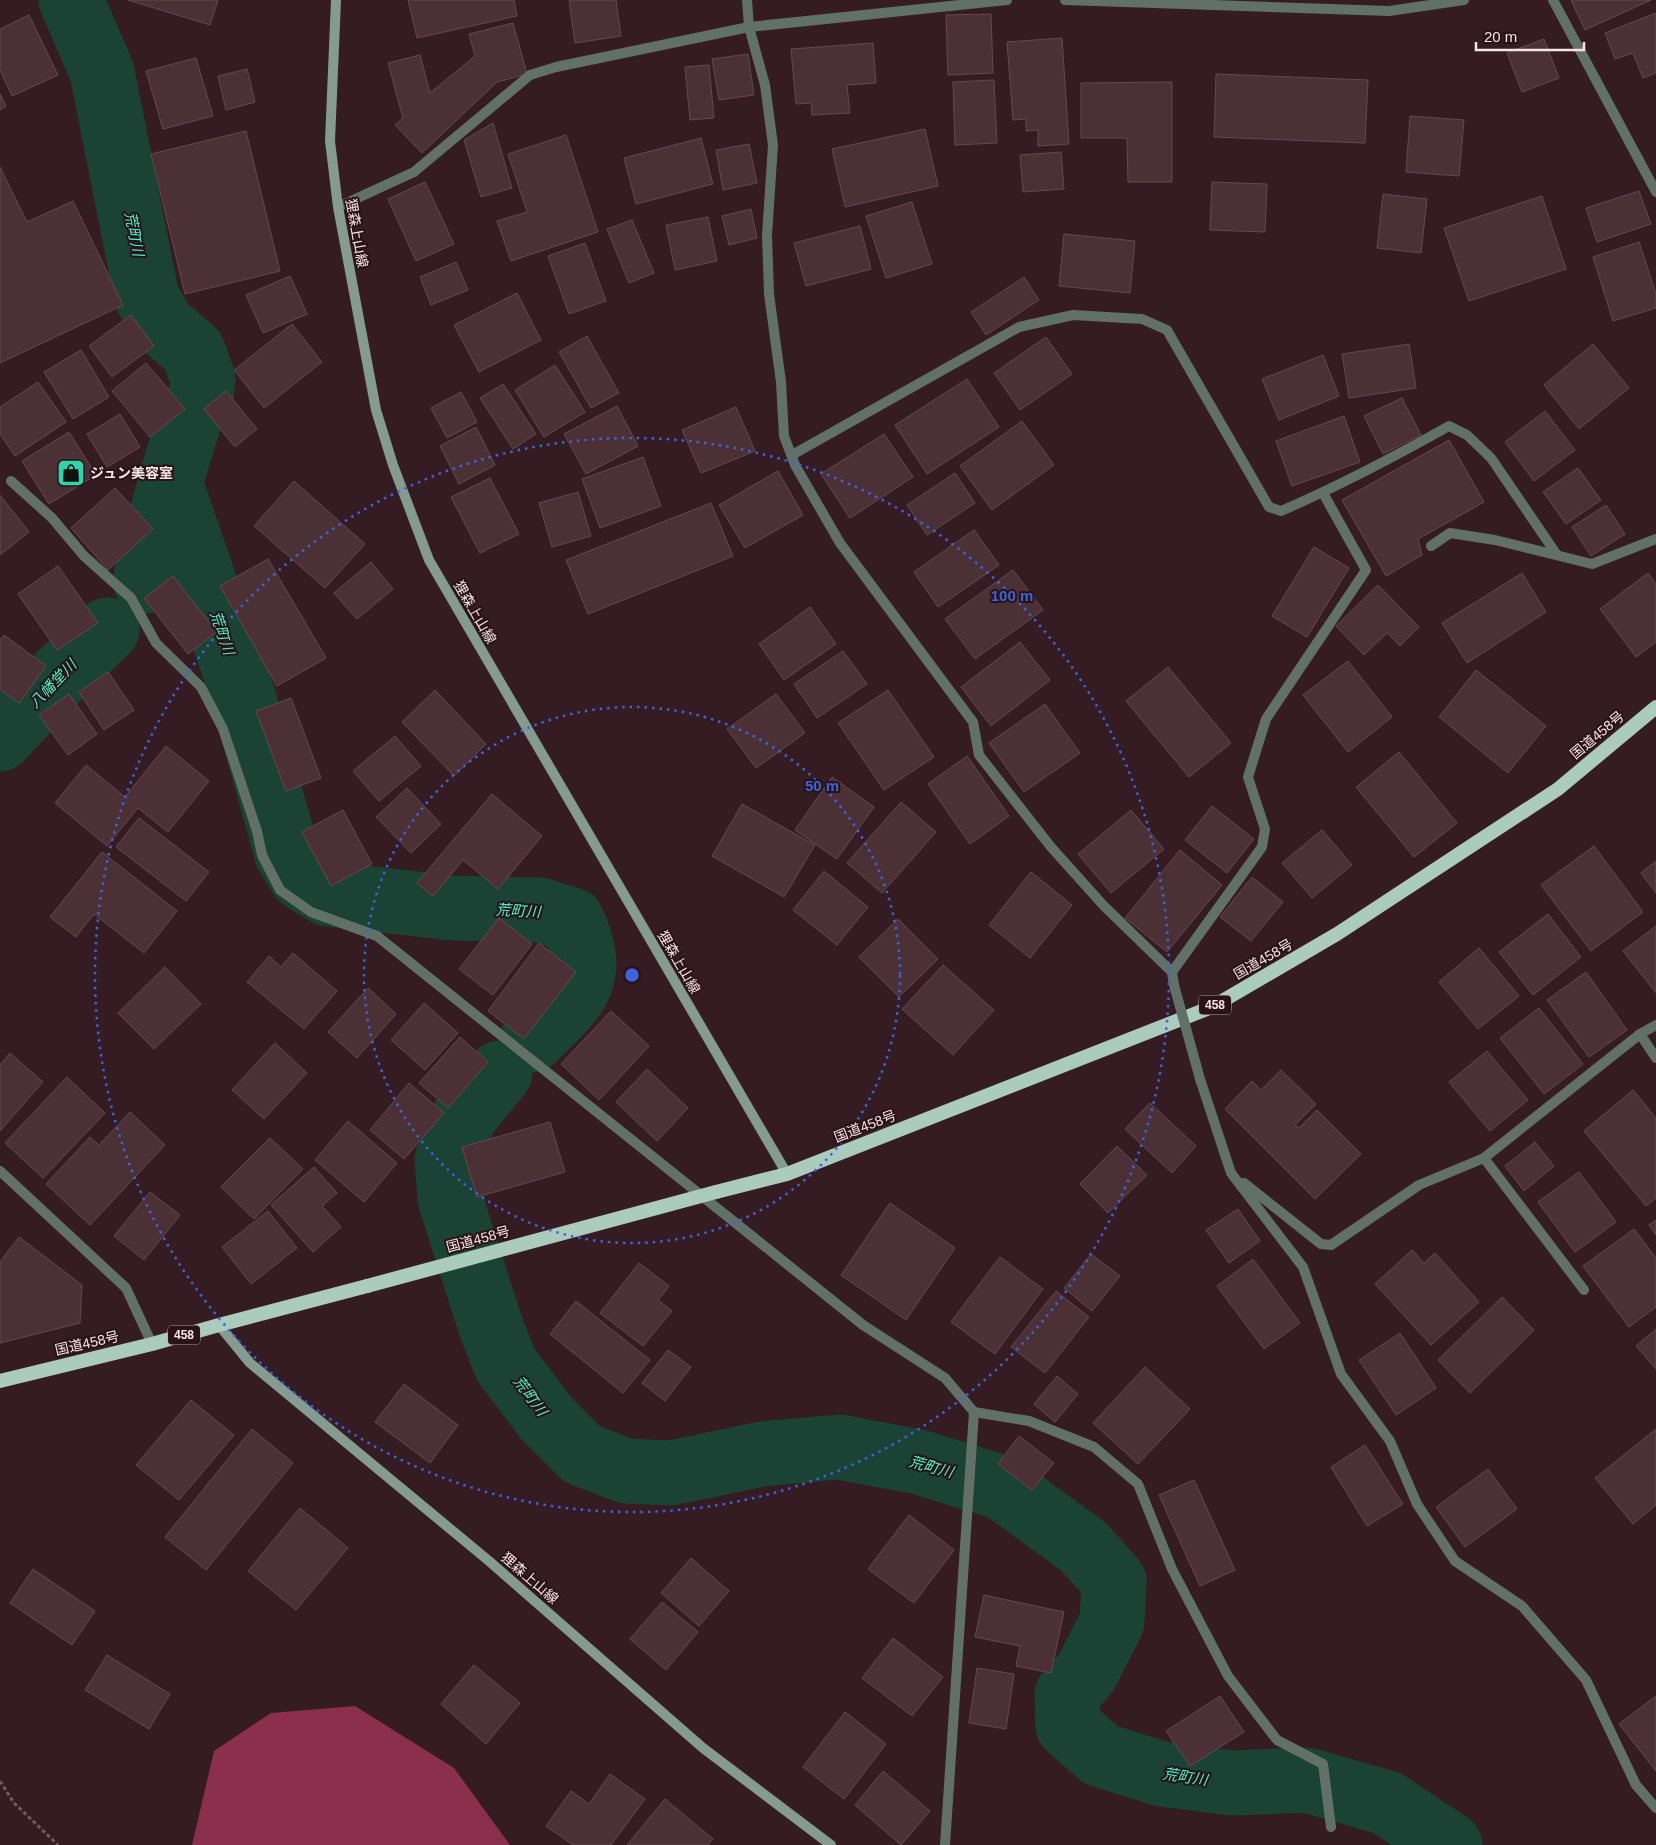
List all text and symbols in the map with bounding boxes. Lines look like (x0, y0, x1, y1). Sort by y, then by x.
scale bar (1476, 20, 1584, 52)
text: 20 m (1484, 28, 1517, 45)
street label: 狸森上山線 (343, 197, 371, 269)
water label: 荒町川 (122, 210, 148, 260)
shop icon: ジュン美容室 (56, 458, 86, 488)
place label: ジュン美容室 (90, 465, 173, 481)
street label: 狸森上山線 (451, 578, 499, 646)
text: 100 m (991, 587, 1033, 604)
water label: 荒町川 (207, 609, 238, 659)
water label: 八幡堂川 (26, 655, 81, 711)
street label: 国道458号 (1567, 708, 1627, 762)
text: 50 m (805, 777, 839, 794)
water label: 荒町川 (495, 901, 543, 920)
street label: 狸森上山線 (655, 928, 703, 996)
street label: 国道458号 (1231, 936, 1295, 982)
centre of rings (623, 966, 641, 984)
road number: 458 (1199, 996, 1231, 1014)
street label: 国道458号 (832, 1107, 898, 1145)
street label: 国道458号 (444, 1223, 512, 1255)
road number: 458 (168, 1326, 200, 1344)
street label: 国道458号 (53, 1328, 121, 1358)
water label: 荒町川 (510, 1373, 552, 1420)
water label: 荒町川 (907, 1452, 957, 1481)
street label: 狸森上山線 (498, 1549, 562, 1607)
water label: 荒町川 (1162, 1765, 1211, 1789)

